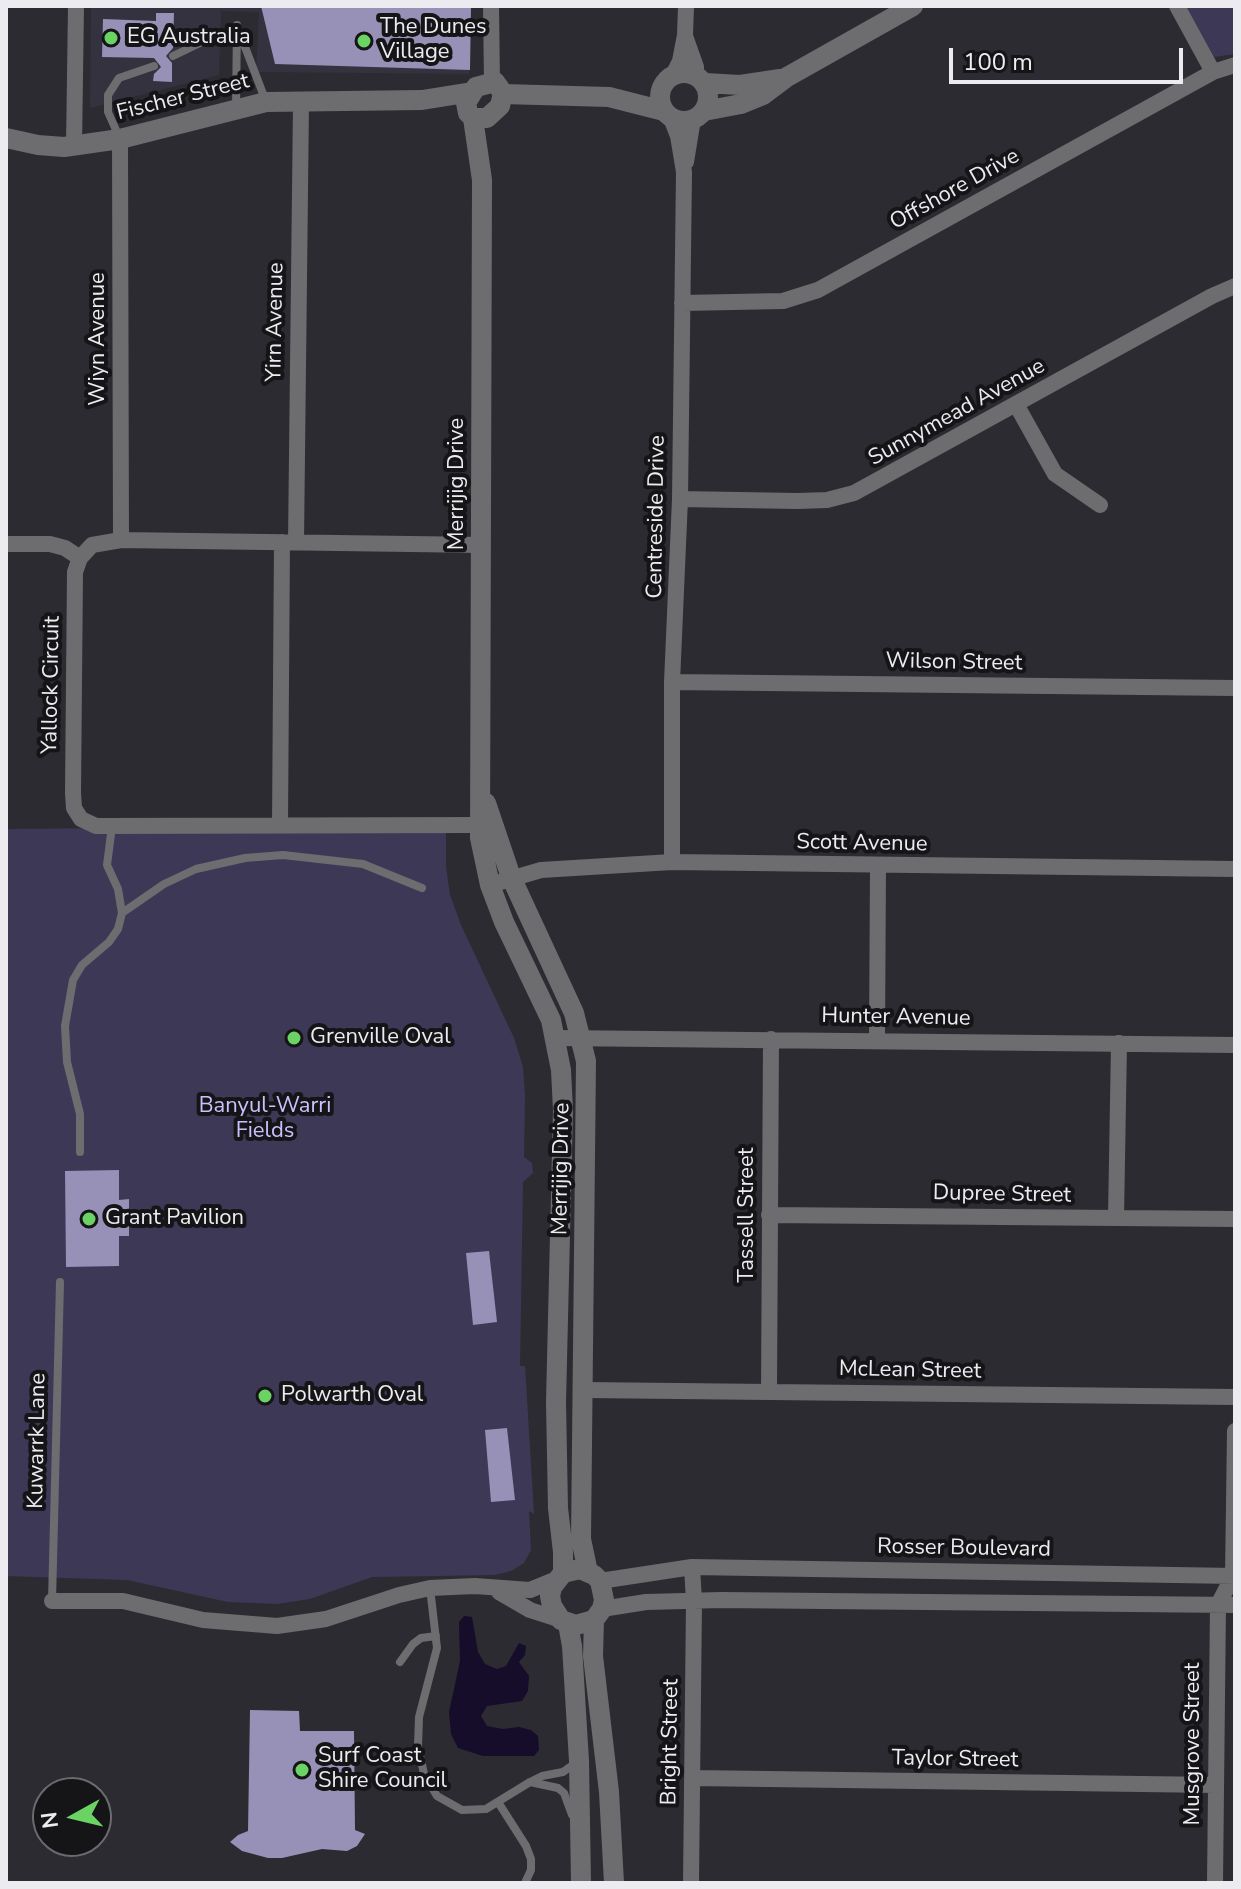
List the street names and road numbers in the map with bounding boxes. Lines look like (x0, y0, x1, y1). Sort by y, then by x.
street label: Fischer Street (114, 69, 252, 127)
street label: Offshore Drive (886, 144, 1024, 236)
street label: Yirn Avenue (262, 262, 290, 382)
street label: Wiyn Avenue (86, 272, 112, 406)
street label: Sunnymead Avenue (864, 354, 1050, 472)
street label: Merrijig Drive (445, 418, 471, 550)
street label: Centreside Drive (642, 435, 672, 599)
street label: Yallock Circuit (38, 616, 66, 754)
street label: Wilson Street (885, 649, 1023, 677)
street label: Scott Avenue (796, 830, 928, 858)
street label: Hunter Avenue (821, 1003, 971, 1033)
street label: Merrijig Drive (548, 1103, 576, 1235)
street label: Tassell Street (735, 1148, 761, 1282)
street label: Dupree Street (933, 1181, 1071, 1209)
street label: McLean Street (839, 1357, 981, 1385)
street label: Kuwarrk Lane (24, 1373, 52, 1509)
street label: Rosser Boulevard (877, 1534, 1051, 1564)
street label: Musgrove Street (1181, 1663, 1207, 1825)
street label: Bright Street (657, 1678, 685, 1806)
street label: Taylor Street (891, 1746, 1019, 1774)

